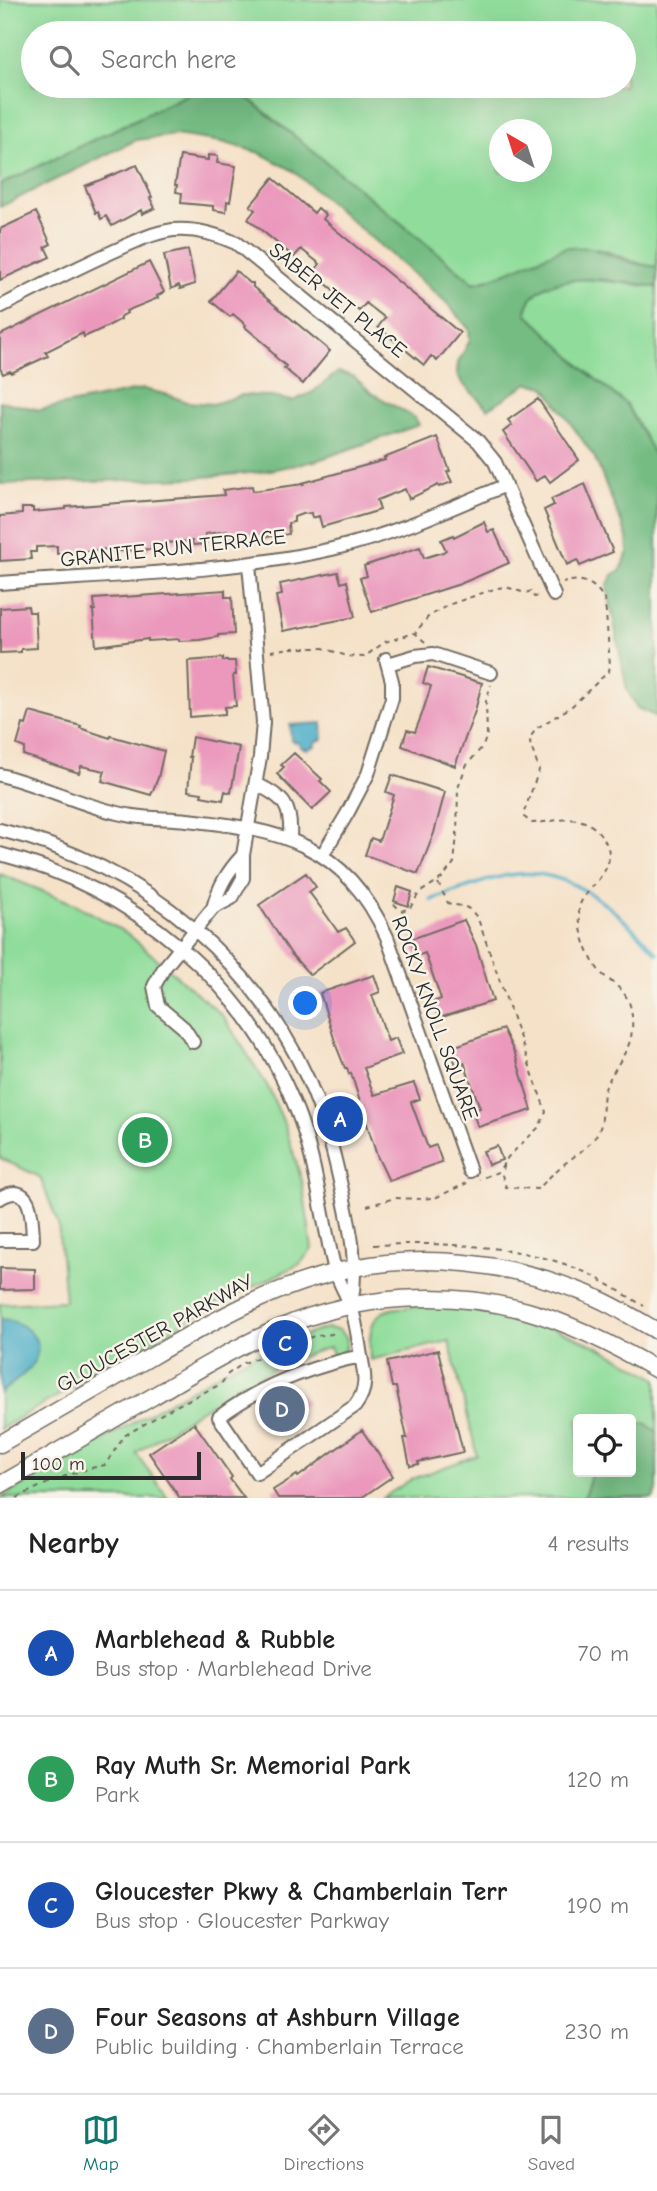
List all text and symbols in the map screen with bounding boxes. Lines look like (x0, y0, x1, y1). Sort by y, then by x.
search box (21, 21, 636, 98)
icon: search (45, 41, 83, 79)
text: Search here (101, 45, 236, 75)
north arrow (489, 119, 552, 182)
street label: SABER JET PLACE (265, 237, 411, 363)
street label: GRANITE RUN TERRACE (59, 524, 287, 572)
street label: ROCKY KNOLL SQUARE (387, 913, 483, 1123)
your location (288, 986, 322, 1020)
pin: A (317, 1093, 363, 1145)
pin: B (122, 1114, 168, 1166)
street label: GLOUCESTER PARKWAY (52, 1269, 258, 1397)
pin: C (262, 1317, 308, 1369)
pin: D (259, 1383, 305, 1435)
map controls (573, 1414, 636, 1477)
button: locate (573, 1414, 636, 1477)
scale bar (21, 1449, 201, 1481)
text: 100 m (32, 1453, 85, 1475)
text: Nearby (28, 1526, 119, 1561)
text: 4 results (547, 1530, 629, 1557)
text: Marblehead & Rubble (95, 1625, 335, 1655)
text: A (45, 1640, 57, 1667)
text: 70 m (577, 1640, 629, 1667)
text: Bus stop · Marblehead Drive (95, 1655, 372, 1682)
text: Ray Muth Sr. Memorial Park (95, 1751, 410, 1781)
text: B (44, 1766, 58, 1793)
text: 120 m (567, 1766, 629, 1793)
text: Park (95, 1781, 139, 1808)
text: Gloucester Pkwy & Chamberlain Terr (95, 1877, 507, 1907)
text: C (44, 1892, 58, 1919)
text: 190 m (567, 1892, 629, 1919)
text: Bus stop · Gloucester Parkway (95, 1907, 389, 1934)
text: Four Seasons at Ashburn Village (95, 2003, 460, 2033)
text: D (44, 2018, 58, 2045)
text: 230 m (565, 2018, 629, 2045)
text: Public building · Chamberlain Terrace (95, 2033, 464, 2060)
tab: Map (82, 2111, 120, 2175)
tab: Directions (284, 2111, 364, 2175)
tab: Saved (528, 2111, 575, 2175)

